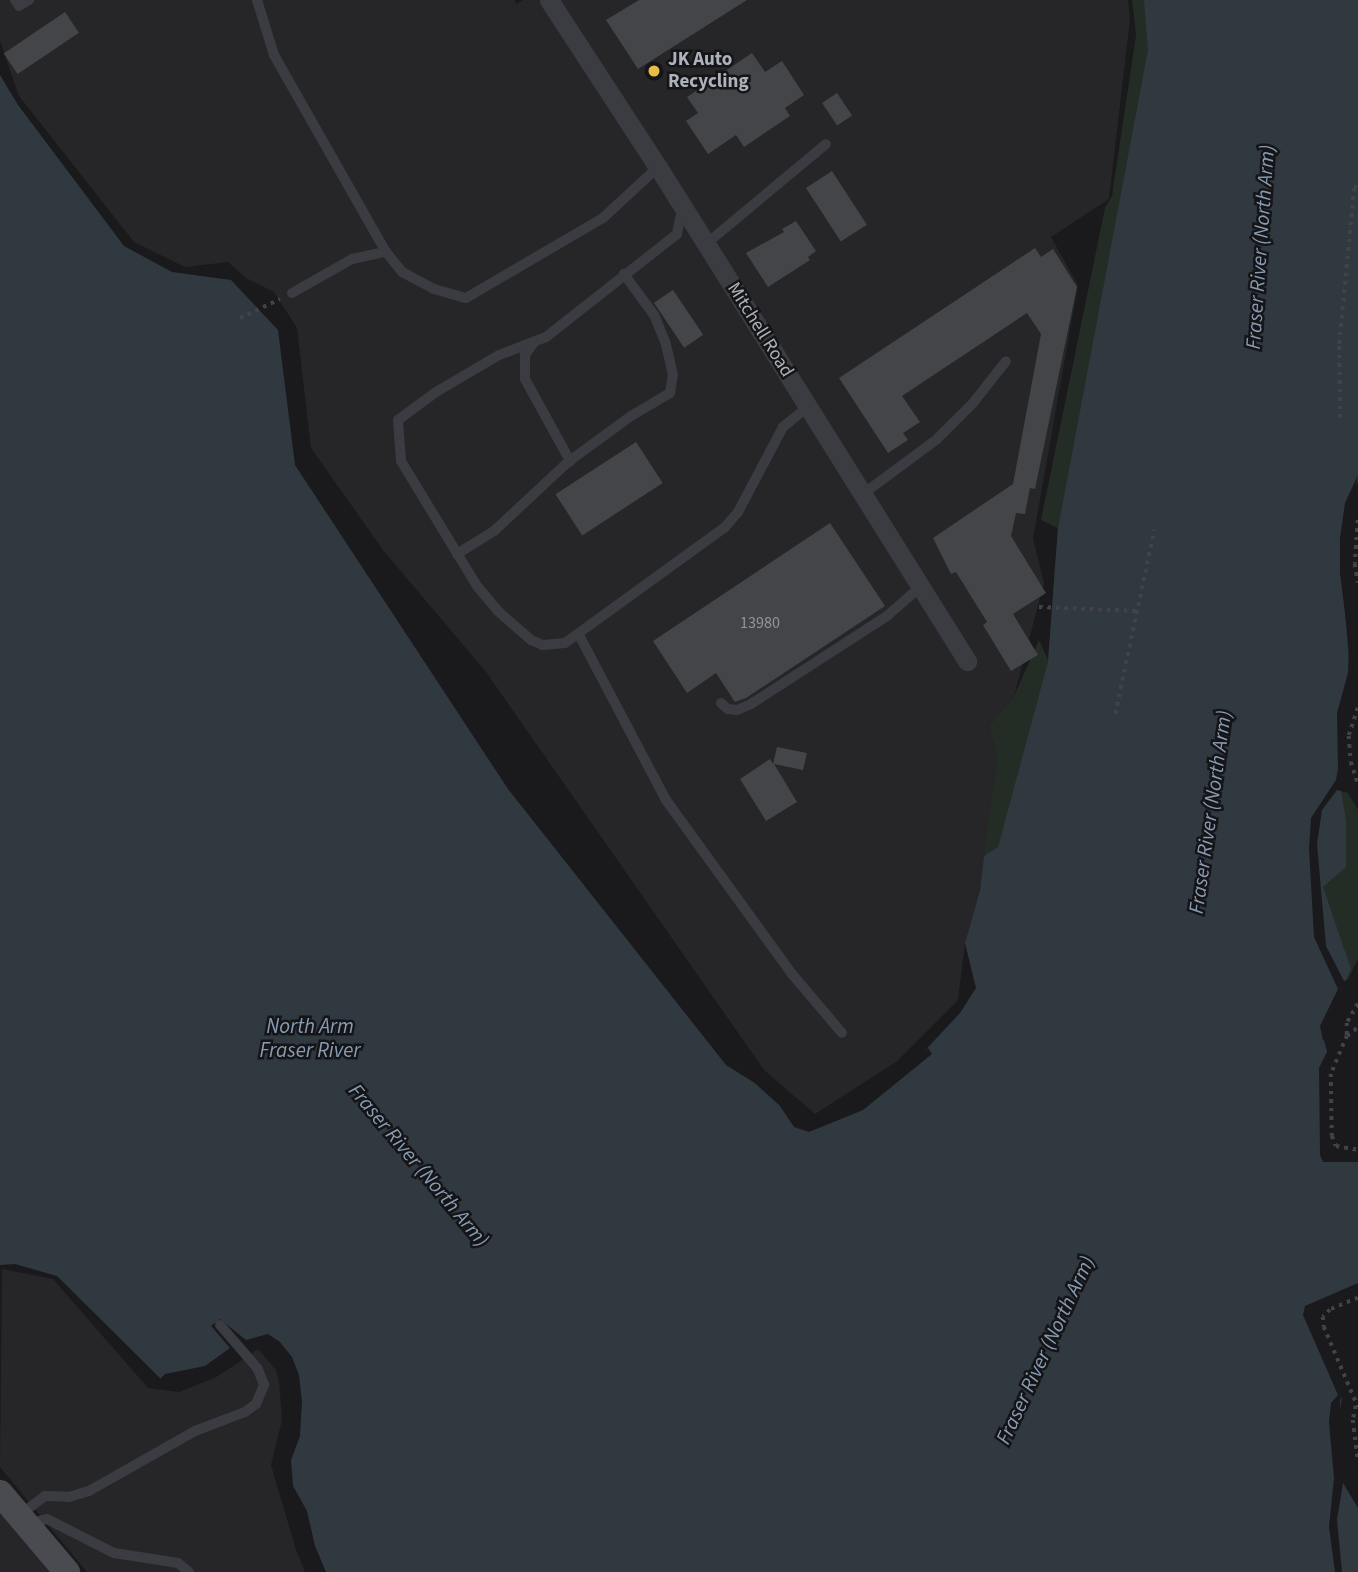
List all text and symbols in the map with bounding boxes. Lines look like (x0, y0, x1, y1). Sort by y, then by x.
place label: JK Auto Recycling (668, 49, 749, 93)
marker: JK Auto Recycling (646, 63, 662, 79)
water label: Fraser River (North Arm) (1240, 144, 1280, 350)
street label: Mitchell Road (722, 278, 798, 382)
house number: 13980 (740, 613, 780, 633)
water label: Fraser River (North Arm) (1183, 709, 1237, 915)
water label: North Arm Fraser River (260, 1013, 360, 1063)
water label: Fraser River (North Arm) (343, 1078, 495, 1252)
water label: Fraser River (North Arm) (990, 1252, 1100, 1448)

